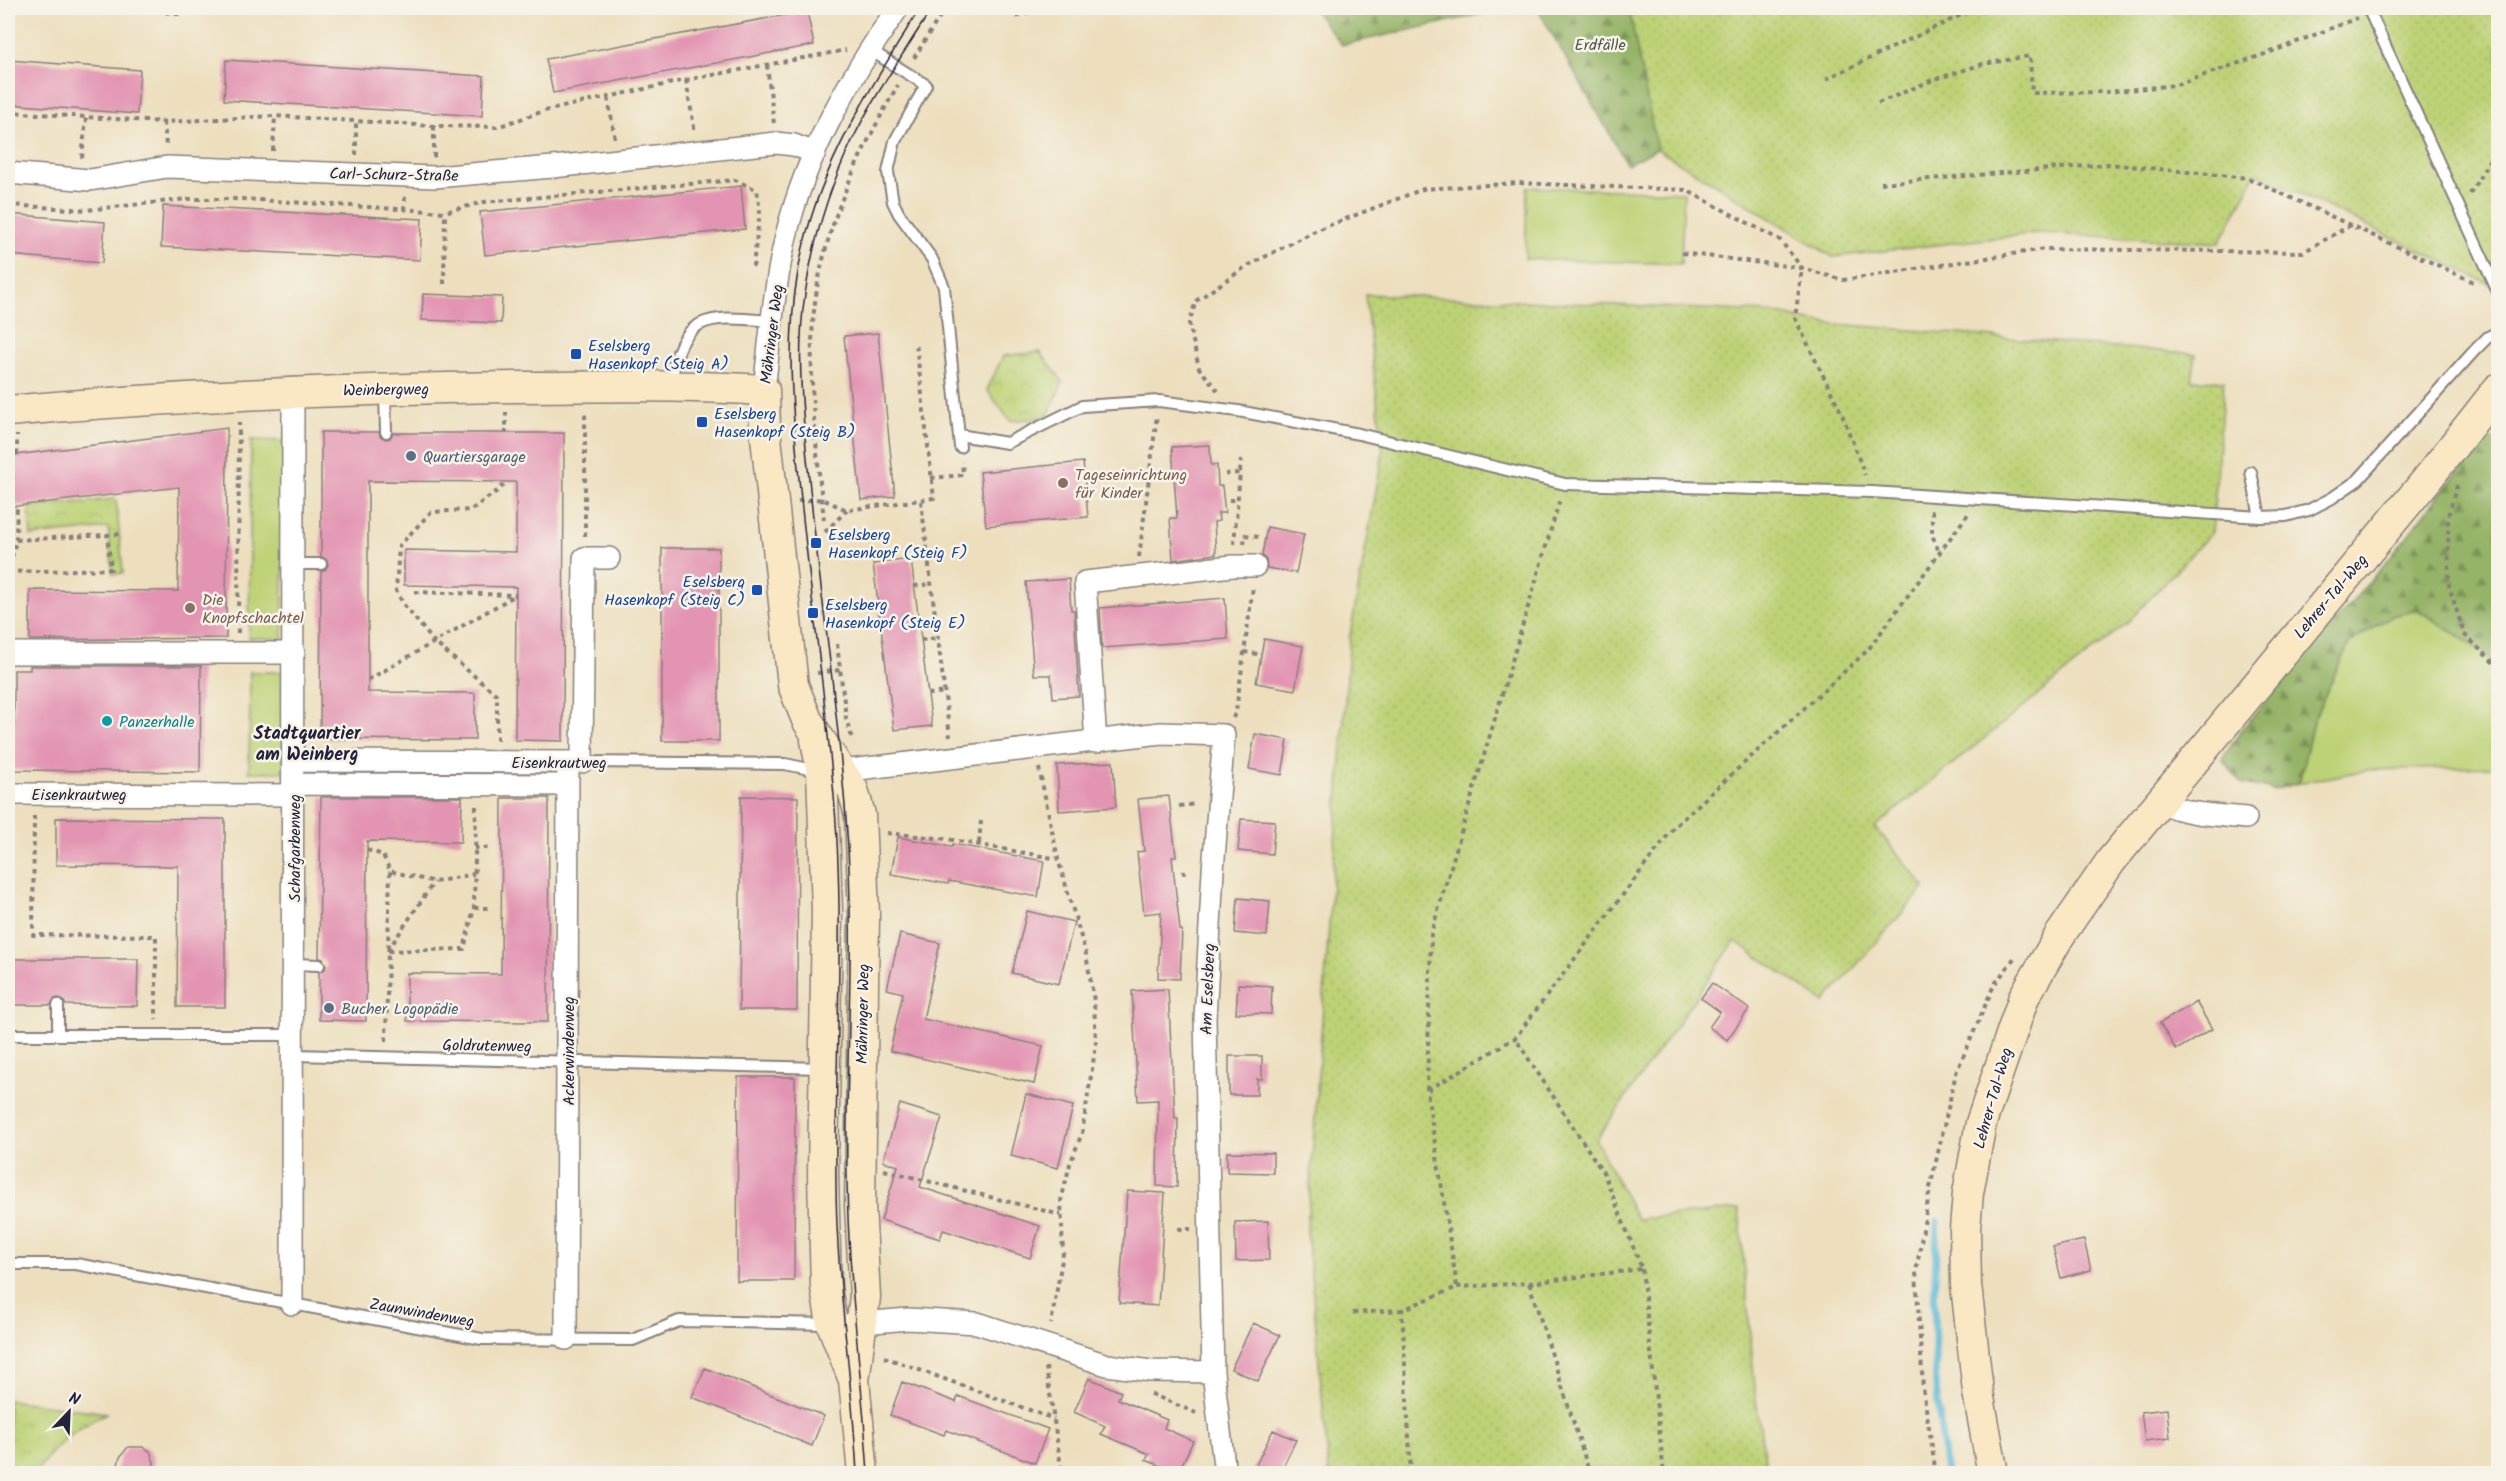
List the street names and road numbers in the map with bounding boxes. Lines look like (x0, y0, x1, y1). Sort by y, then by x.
street label: Carl-Schurz-Straße (329, 162, 459, 189)
street label: Mähringer Weg (754, 283, 791, 385)
street label: Weinbergweg (343, 377, 429, 404)
street label: Lehrer-Tal-Weg (2288, 549, 2374, 645)
street label: Eisenkrautweg (511, 751, 607, 776)
street label: Eisenkrautweg (31, 783, 127, 808)
street label: Schafgarbenweg (283, 794, 308, 902)
street label: Am Eselsberg (1194, 943, 1223, 1035)
street label: Mähringer Weg (850, 964, 877, 1064)
street label: Ackerwindenweg (557, 996, 582, 1106)
street label: Goldrutenweg (442, 1033, 532, 1060)
street label: Lehrer-Tal-Weg (1967, 1045, 2020, 1152)
street label: Zaunwindenweg (367, 1292, 476, 1335)

